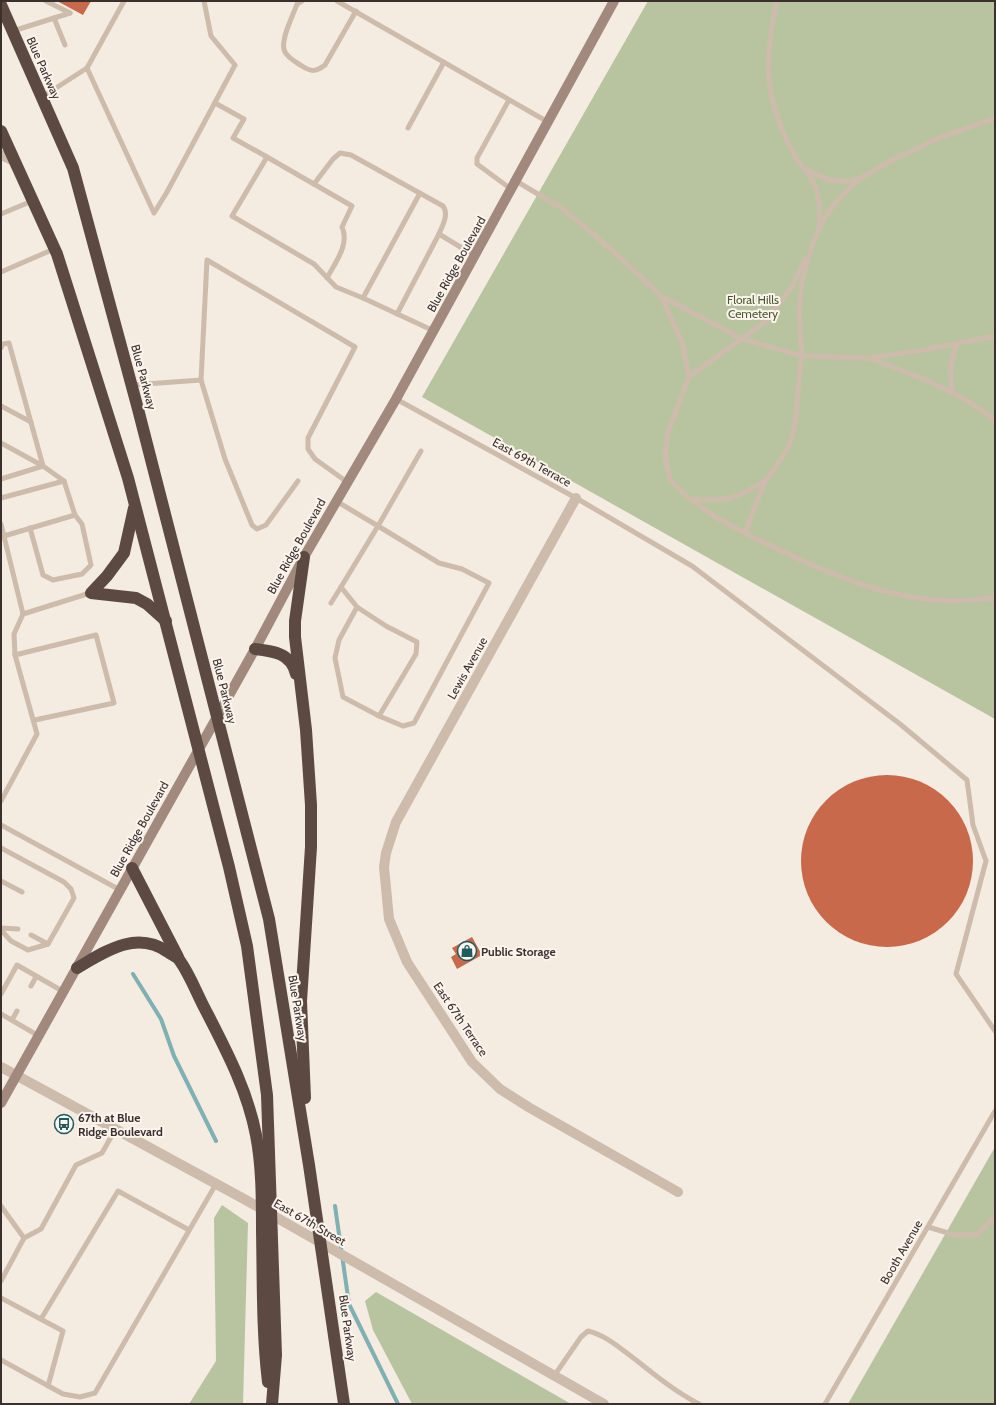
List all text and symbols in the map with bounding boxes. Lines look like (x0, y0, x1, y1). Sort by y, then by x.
street label: Blue Parkway (24, 34, 64, 102)
street label: Blue Ridge Boulevard (423, 214, 489, 314)
park label: Floral Hills Cemetery (727, 292, 779, 321)
street label: Blue Parkway (128, 343, 160, 411)
street label: East 69th Terrace (490, 434, 574, 490)
street label: Blue Ridge Boulevard (263, 496, 329, 596)
street label: Lewis Avenue (444, 634, 490, 702)
street label: Blue Parkway (210, 657, 240, 725)
street label: Blue Ridge Boulevard (106, 779, 172, 879)
shop icon: Public Storage (456, 940, 478, 962)
place label: Public Storage (481, 944, 556, 959)
street label: Blue Parkway (285, 974, 311, 1042)
street label: East 67th Terrace (431, 979, 491, 1059)
place label: 67th at Blue Ridge Boulevard (78, 1110, 163, 1139)
bus stop icon: 67th at Blue Ridge Boulevard (53, 1113, 75, 1135)
street label: East 67th Street (271, 1195, 349, 1249)
street label: Booth Avenue (877, 1217, 925, 1287)
street label: Blue Parkway (336, 1294, 360, 1362)

